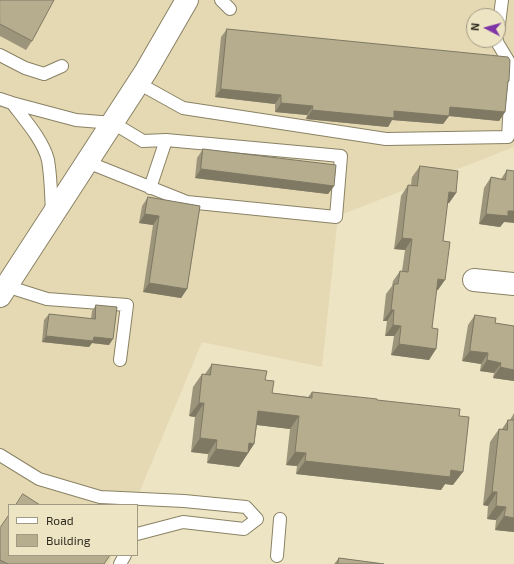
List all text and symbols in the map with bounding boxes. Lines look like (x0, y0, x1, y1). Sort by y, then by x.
north arrow (466, 8, 506, 48)
text: N (468, 22, 481, 31)
legend (8, 504, 138, 556)
text: Road (46, 513, 74, 527)
text: Building (46, 533, 90, 547)

